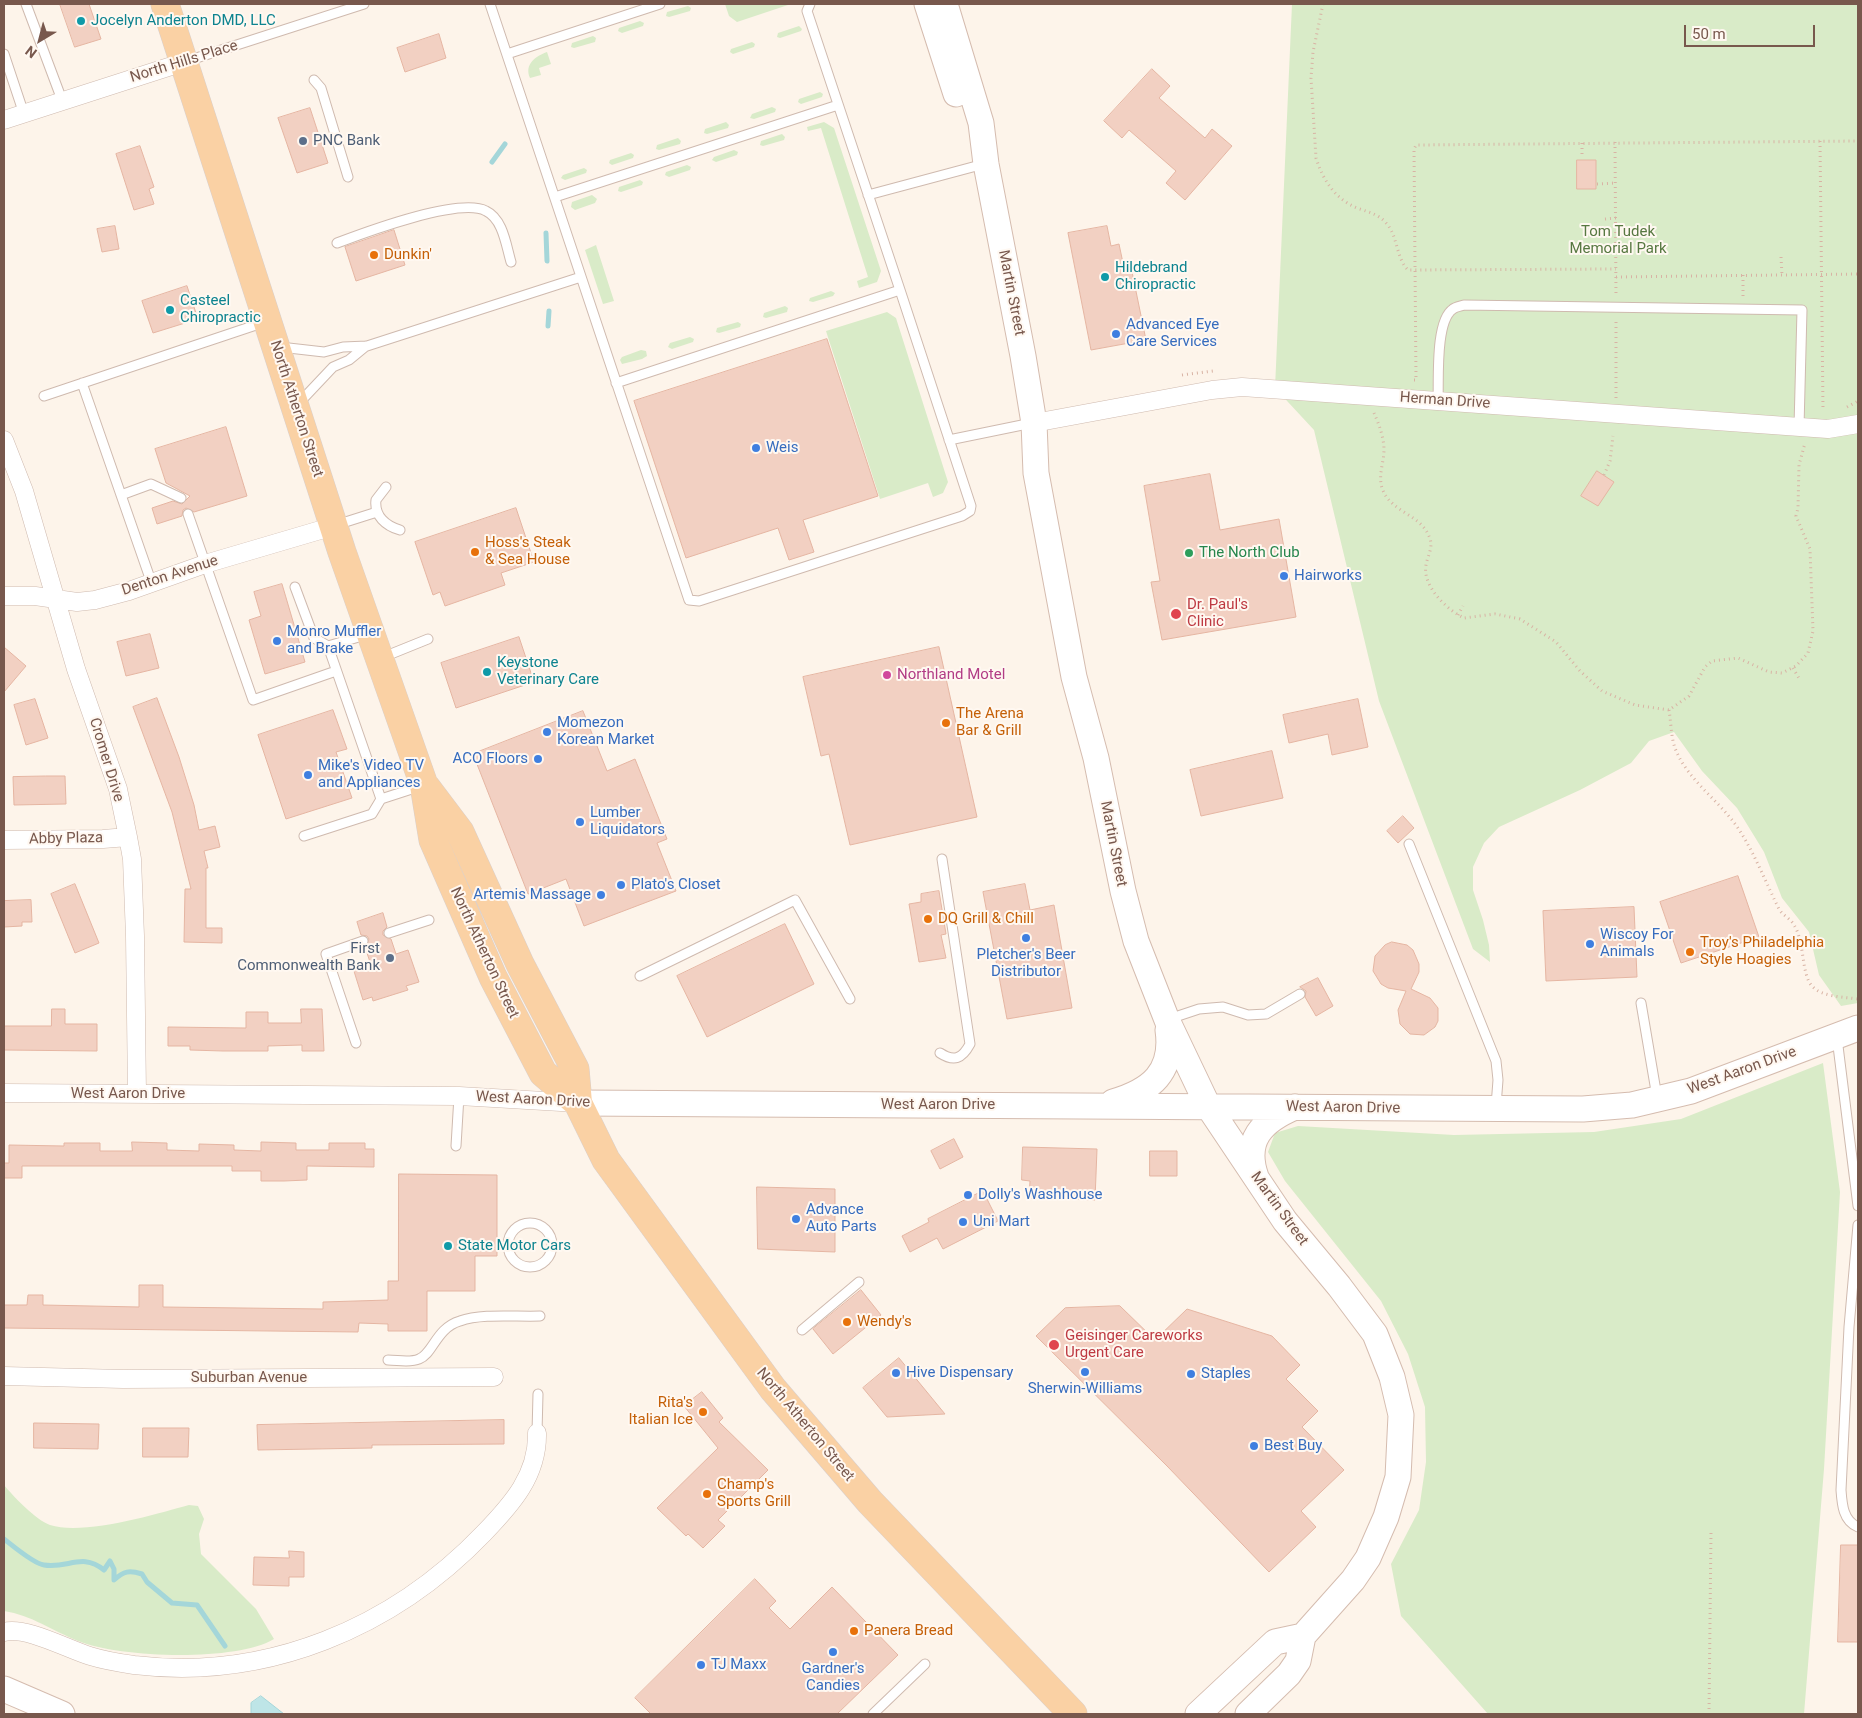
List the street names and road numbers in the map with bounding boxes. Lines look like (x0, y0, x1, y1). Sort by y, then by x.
street label: North Hills Place (128, 37, 240, 87)
street label: Martin Street (994, 249, 1028, 337)
street label: North Atherton Street (265, 338, 327, 480)
street label: Herman Drive (1399, 389, 1491, 413)
street label: Denton Avenue (119, 552, 221, 600)
street label: Cromer Drive (85, 716, 127, 804)
street label: Martin Street (1096, 800, 1130, 888)
street label: Abby Plaza (29, 829, 103, 849)
street label: North Atherton Street (446, 885, 522, 1021)
street label: West Aaron Drive (1685, 1043, 1799, 1099)
street label: West Aaron Drive (71, 1085, 185, 1103)
street label: West Aaron Drive (475, 1088, 591, 1112)
street label: West Aaron Drive (881, 1096, 995, 1114)
street label: West Aaron Drive (1286, 1098, 1400, 1118)
street label: Martin Street (1246, 1169, 1312, 1249)
street label: North Atherton Street (752, 1365, 858, 1485)
street label: Suburban Avenue (191, 1369, 307, 1387)

